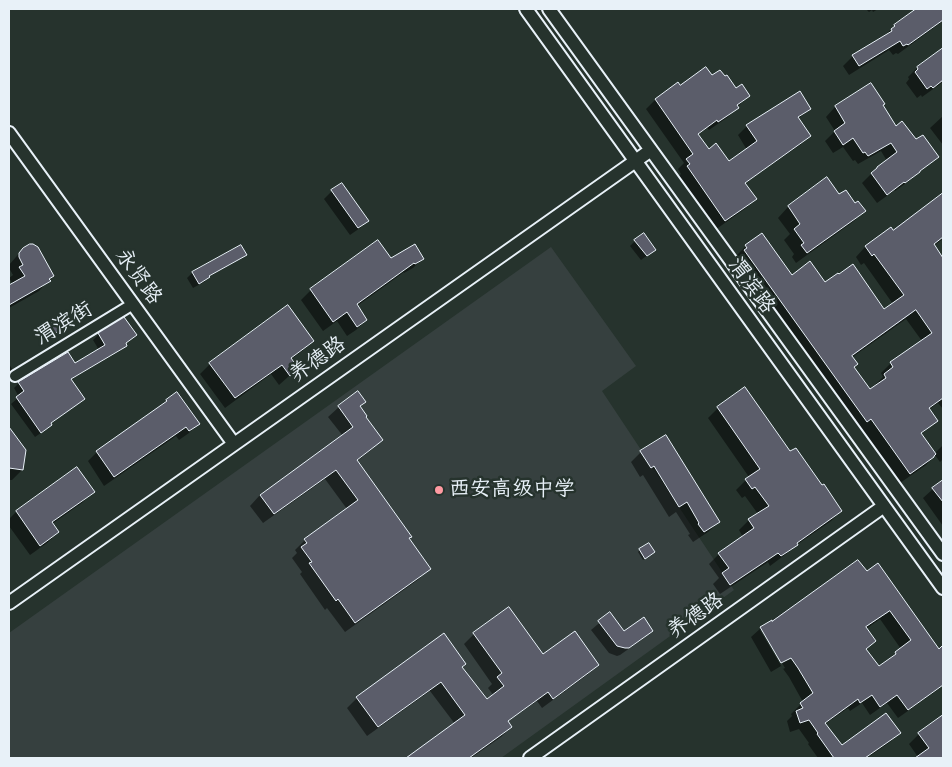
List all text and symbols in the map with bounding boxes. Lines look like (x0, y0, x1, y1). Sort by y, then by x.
street label: 永贤路 (109, 244, 167, 310)
street label: 渭滨路 (722, 253, 780, 319)
street label: 渭滨街 (31, 297, 97, 351)
street label: 养德路 (285, 332, 351, 388)
place label: 西安高级中学 (449, 477, 575, 503)
marker: 西安高级中学 (433, 484, 445, 496)
street label: 养德路 (663, 588, 729, 644)

